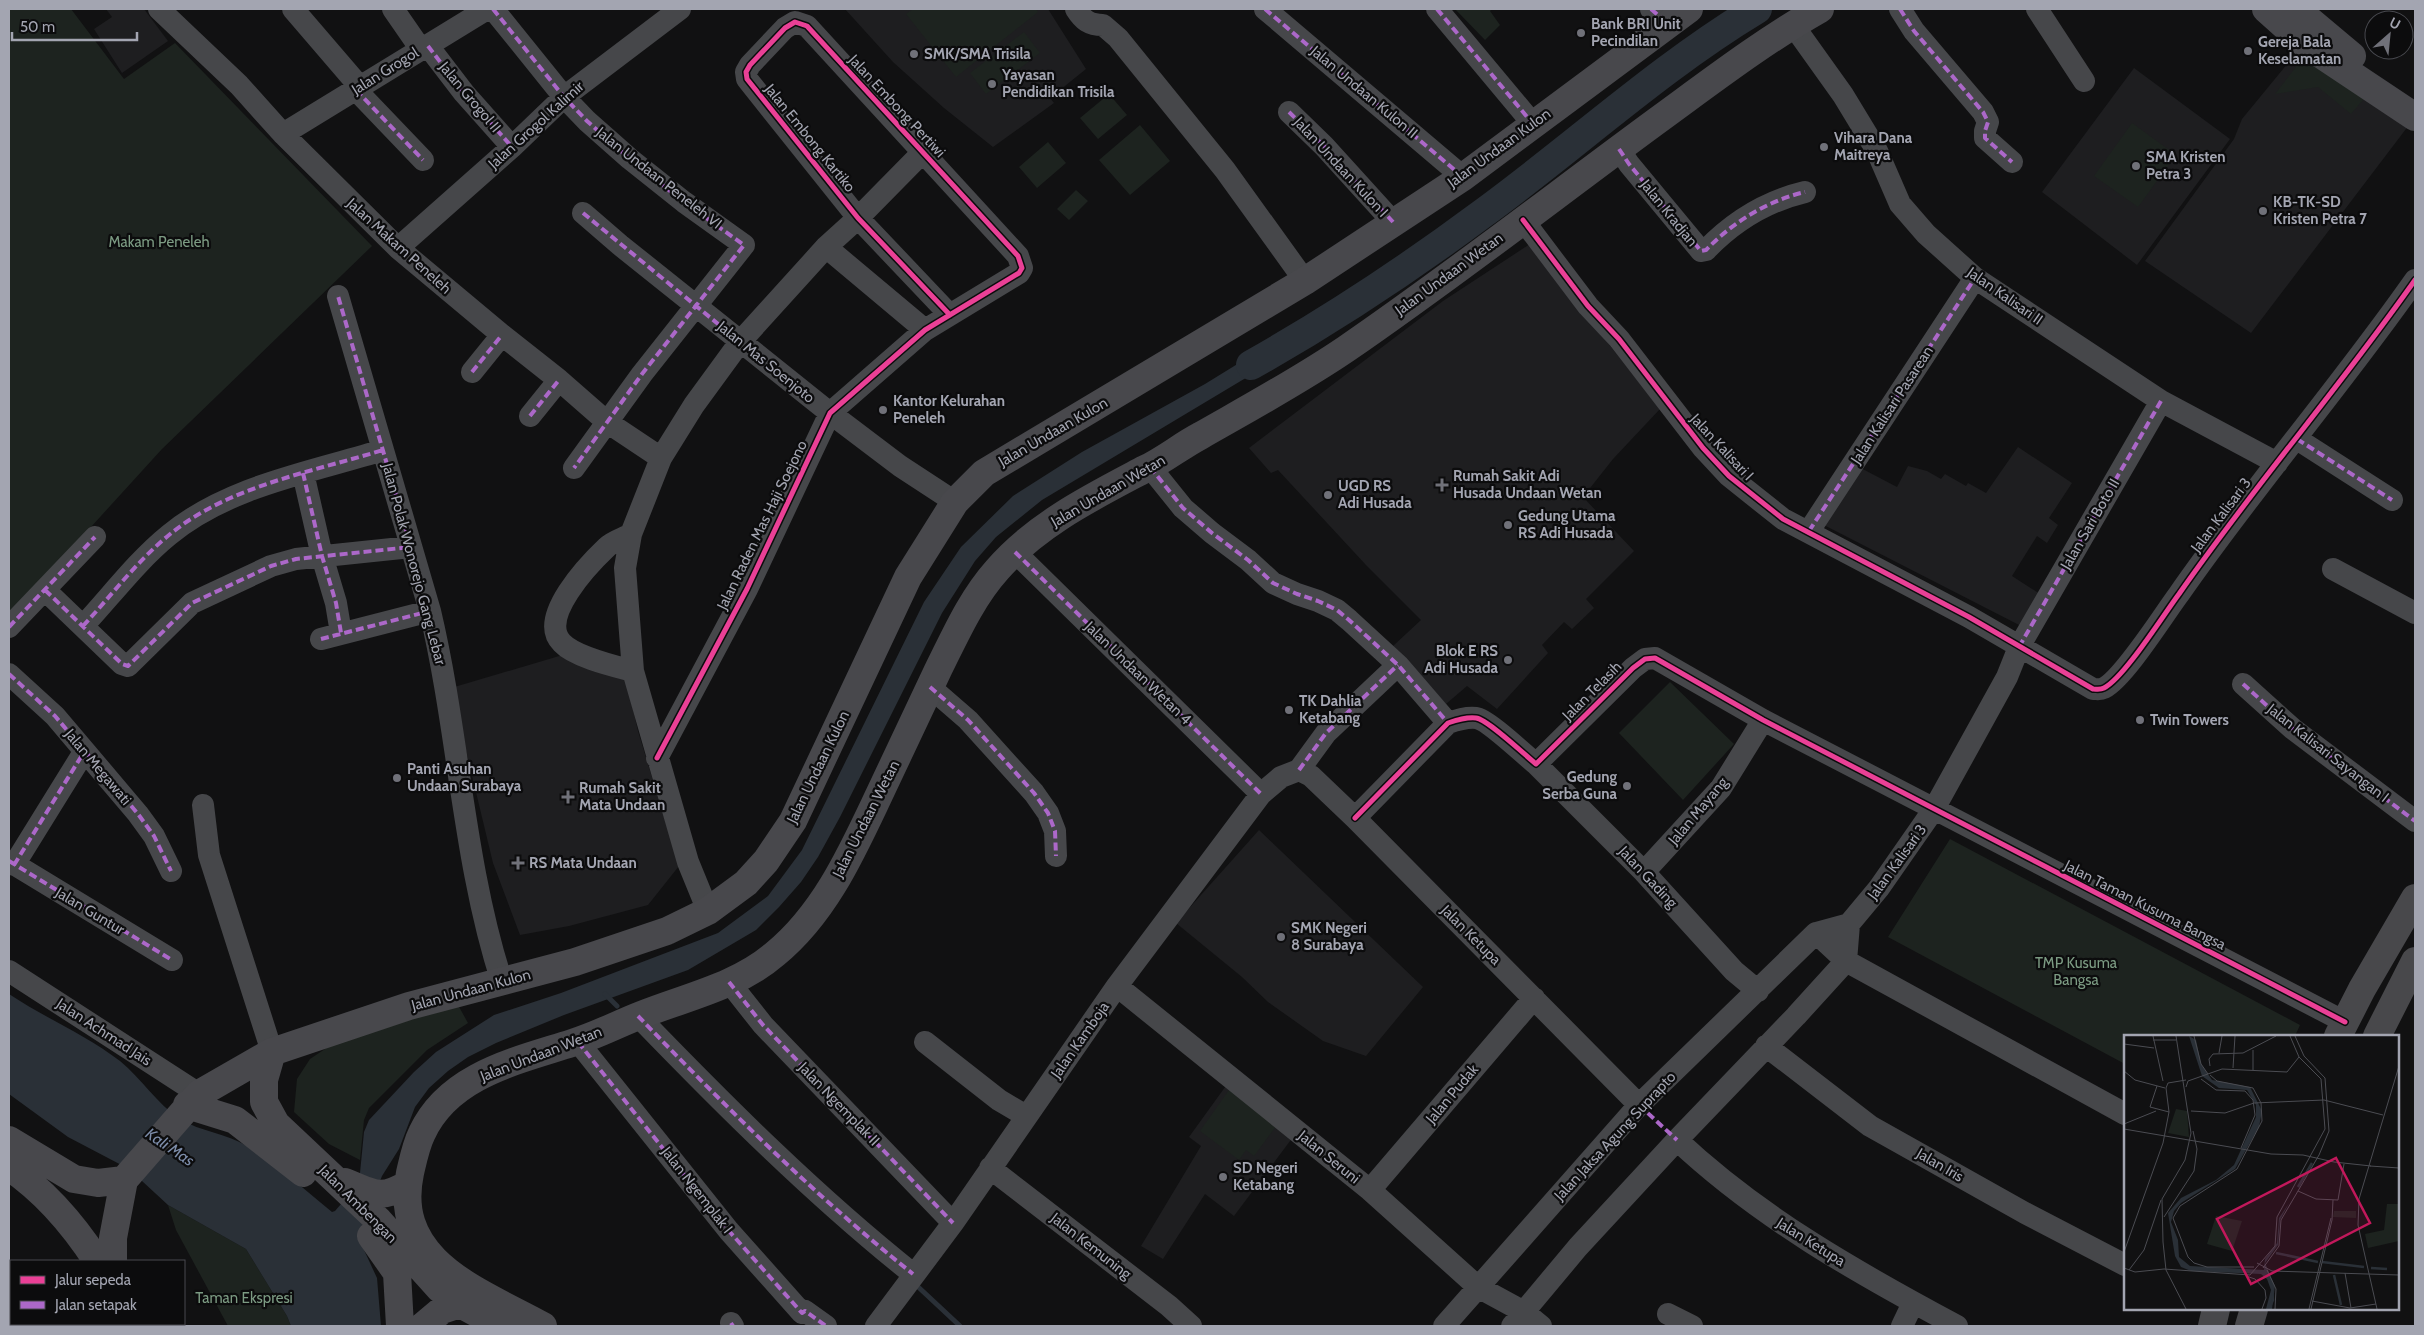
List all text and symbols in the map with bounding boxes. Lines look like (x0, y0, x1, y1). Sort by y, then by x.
scale bar (12, 10, 138, 42)
north arrow (2364, 10, 2414, 60)
text: U (2386, 13, 2403, 34)
place label: Bank BRI Unit Pecindilan (1591, 15, 1681, 50)
text: 50 m (20, 18, 55, 36)
marker: Bank BRI Unit Pecindilan (1575, 27, 1587, 39)
place label: Gereja Bala Keselamatan (2258, 33, 2341, 68)
street label: Jalan Undaan Kulon II (1306, 41, 1421, 142)
street label: Jalan Grogol (347, 43, 422, 99)
place label: SMK/SMA Trisila (924, 45, 1031, 63)
marker: Gereja Bala Keselamatan (2242, 45, 2254, 57)
marker: SMK/SMA Trisila (908, 48, 920, 60)
street label: Jalan Embong Pertiwi (844, 50, 949, 161)
street label: Jalan Grogol II (435, 57, 505, 136)
place label: Yayasan Pendidikan Trisila (1001, 66, 1115, 101)
street label: Jalan Grogol Kalimir (484, 77, 588, 173)
marker: Yayasan Pendidikan Trisila (986, 78, 998, 90)
street label: Jalan Embong Kartiko (760, 80, 859, 196)
street label: Jalan Undaan Kulon (1443, 105, 1554, 192)
street label: Jalan Undaan Kulon I (1289, 113, 1392, 221)
street label: Jalan Undaan Peneleh VI (592, 123, 725, 233)
place label: Vihara Dana Maitreya (1834, 129, 1913, 164)
marker: Vihara Dana Maitreya (1818, 141, 1830, 153)
place label: SMA Kristen Petra 3 (2146, 148, 2225, 183)
marker: SMA Kristen Petra 3 (2130, 160, 2142, 172)
street label: Jalan Kradjan (1636, 175, 1701, 250)
place label: KB-TK-SD Kristen Petra 7 (2273, 193, 2367, 228)
street label: Jalan Makam Peneleh (342, 194, 455, 298)
marker: KB-TK-SD Kristen Petra 7 (2257, 205, 2269, 217)
street label: Jalan Undaan Wetan (1391, 229, 1506, 320)
park label: Makam Peneleh (108, 233, 210, 251)
street label: Jalan Kalisari II (1963, 263, 2046, 329)
street label: Jalan Mas Soenjoto (713, 317, 818, 407)
street label: Jalan Kalisari Pasarean (1847, 343, 1937, 468)
place label: Kantor Kelurahan Peneleh (893, 392, 1005, 427)
street label: Jalan Undaan Kulon (994, 393, 1111, 471)
marker: Kantor Kelurahan Peneleh (877, 404, 889, 416)
street label: Jalan Kalisari I (1686, 409, 1757, 484)
street label: Jalan Raden Mas Haji Soejono (713, 437, 811, 614)
street label: Jalan Undaan Wetan (1047, 451, 1168, 531)
street label: Jalan Polak Wonorejo Gang Lebar (378, 460, 450, 667)
place label: Rumah Sakit Adi Husada Undaan Wetan (1453, 467, 1602, 502)
street label: Jalan Kalisari 3 (2187, 474, 2255, 557)
street label: Jalan Sari Boto II (2056, 475, 2123, 574)
place label: UGD RS Adi Husada (1338, 477, 1412, 512)
marker: Rumah Sakit Adi Husada Undaan Wetan (1435, 478, 1449, 492)
marker: UGD RS Adi Husada (1322, 489, 1334, 501)
place label: Gedung Utama RS Adi Husada (1518, 507, 1616, 542)
marker: Gedung Utama RS Adi Husada (1502, 519, 1514, 531)
street label: Jalan Undaan Wetan 4 (1080, 617, 1195, 729)
place label: Blok E RS Adi Husada (1424, 642, 1499, 677)
marker: Blok E RS Adi Husada (1502, 654, 1514, 666)
street label: Jalan Telasih (1558, 658, 1625, 725)
place label: TK Dahlia Ketabang (1299, 692, 1362, 727)
street label: Jalan Kalisari Sayangan I (2263, 699, 2392, 806)
marker: TK Dahlia Ketabang (1283, 704, 1295, 716)
street label: Jalan Undaan Kulon (783, 708, 853, 827)
place label: Twin Towers (2150, 711, 2229, 729)
marker: Twin Towers (2134, 714, 2146, 726)
street label: Jalan Megawati (60, 725, 135, 809)
street label: Jalan Undaan Wetan (828, 758, 903, 881)
place label: Panti Asuhan Undaan Surabaya (407, 760, 522, 795)
place label: Gedung Serba Guna (1542, 768, 1618, 803)
marker: Panti Asuhan Undaan Surabaya (391, 772, 403, 784)
street label: Jalan Mayang (1664, 773, 1732, 849)
place label: Rumah Sakit Mata Undaan (579, 779, 665, 814)
marker: Gedung Serba Guna (1621, 780, 1633, 792)
marker: Rumah Sakit Mata Undaan (561, 790, 575, 804)
street label: Jalan Kalisari 3 (1863, 821, 1930, 904)
street label: Jalan Gading (1614, 842, 1682, 912)
place label: RS Mata Undaan (529, 854, 637, 872)
marker: RS Mata Undaan (511, 856, 525, 870)
street label: Jalan Taman Kusuma Bangsa (2060, 856, 2230, 954)
street label: Jalan Guntur (51, 883, 128, 939)
street label: Jalan Ketupa (1437, 901, 1505, 969)
place label: SMK Negeri 8 Surabaya (1291, 919, 1367, 954)
marker: SMK Negeri 8 Surabaya (1275, 931, 1287, 943)
park label: TMP Kusuma Bangsa (2035, 954, 2118, 989)
street label: Jalan Undaan Kulon (408, 965, 533, 1015)
street label: Jalan Achmad Jais (52, 994, 155, 1069)
street label: Jalan Kamboja (1046, 998, 1113, 1083)
street label: Jalan Undaan Wetan (477, 1023, 604, 1086)
inset map (2124, 1035, 2399, 1310)
street label: Jalan Ngemplak II (794, 1058, 883, 1149)
street label: Jalan Pudak (1421, 1060, 1482, 1128)
street label: Jalan Jaksa Agung Suprapto (1550, 1068, 1679, 1205)
water label: Kali Mas (142, 1124, 198, 1170)
street label: Jalan Seruni (1294, 1126, 1363, 1187)
street label: Jalan Ngemplak I (657, 1142, 736, 1237)
street label: Jalan Iris (1912, 1144, 1967, 1186)
place label: SD Negeri Ketabang (1233, 1159, 1298, 1194)
street label: Jalan Ambengan (314, 1160, 401, 1247)
marker: SD Negeri Ketabang (1217, 1171, 1229, 1183)
street label: Jalan Kemuning (1046, 1208, 1135, 1283)
street label: Jalan Ketupa (1773, 1213, 1849, 1271)
legend (10, 1260, 185, 1325)
text: Jalur sepeda (54, 1271, 132, 1289)
park label: Taman Ekspresi (195, 1289, 293, 1307)
text: Jalan setapak (54, 1296, 137, 1314)

